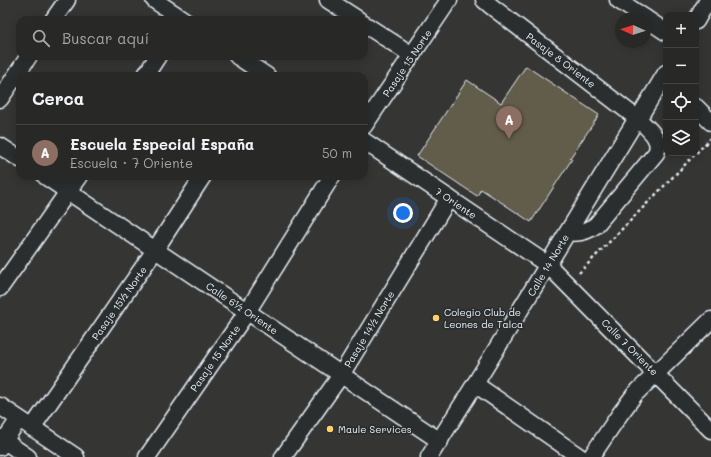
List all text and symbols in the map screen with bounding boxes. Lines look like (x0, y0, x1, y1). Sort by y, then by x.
north arrow (615, 12, 651, 48)
map controls (663, 12, 699, 156)
button: + (663, 12, 699, 48)
search box (16, 16, 368, 60)
icon: search (30, 27, 52, 49)
street label: Pasaje 15 Norte (379, 27, 435, 99)
text: Buscar aquí (62, 28, 149, 48)
street label: Pasaje 8 Oriente (523, 29, 599, 91)
button: − (663, 48, 699, 84)
button: locate (663, 84, 699, 120)
text: Cerca (32, 87, 84, 109)
pin: A (496, 106, 522, 139)
button: layers (663, 120, 699, 156)
text: Escuela Especial España (70, 134, 254, 154)
text: A (40, 144, 50, 161)
text: 50 m (322, 144, 352, 161)
text: Escuela · 7 Oriente (70, 154, 193, 171)
street label: 7 Oriente (433, 184, 479, 222)
your location (393, 203, 413, 223)
street label: Calle 14 Norte (524, 231, 572, 299)
street label: Pasaje 15½ Norte (88, 263, 150, 343)
street label: Calle 6½ Oriente (203, 279, 281, 337)
street label: Pasaje 14½ Norte (340, 288, 398, 370)
place label: Colegio Club de Leones de Talca (444, 305, 523, 331)
marker: Colegio Club de Leones de Talca (431, 313, 441, 323)
street label: Calle 7 Oriente (599, 316, 661, 378)
street label: Pasaje 15 Norte (187, 322, 243, 394)
place label: Maule Services (338, 422, 412, 436)
marker: Maule Services (325, 424, 335, 434)

